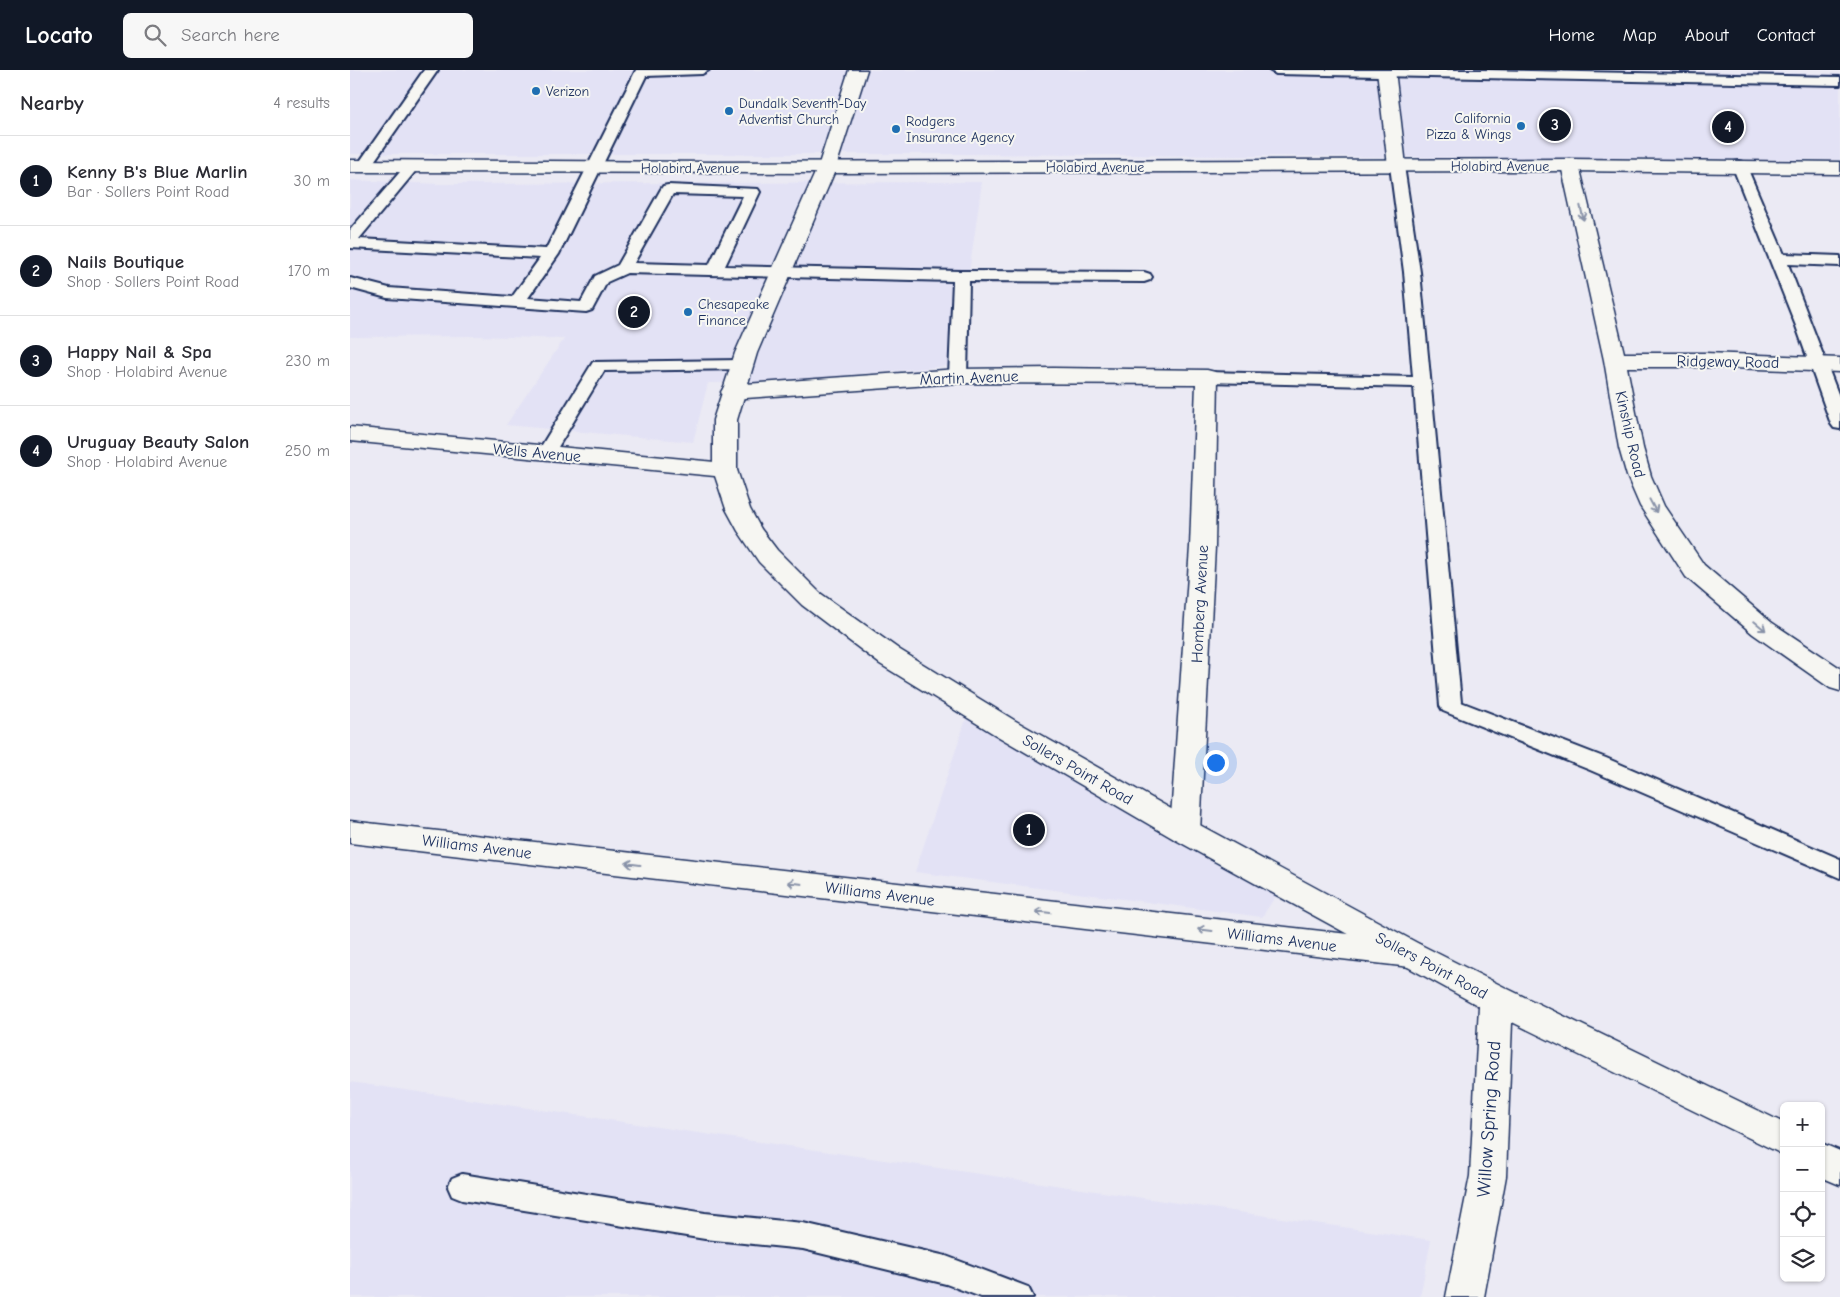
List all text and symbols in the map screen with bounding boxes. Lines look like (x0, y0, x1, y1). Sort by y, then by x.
search box (123, 13, 473, 58)
text: Locato (25, 21, 93, 49)
icon: search (141, 21, 169, 49)
text: Search here (181, 24, 280, 46)
text: Home (1548, 25, 1595, 46)
text: Map (1623, 25, 1657, 46)
text: About (1685, 25, 1729, 46)
text: Contact (1757, 25, 1815, 46)
place label: Verizon (546, 83, 589, 100)
marker: Verizon (530, 85, 542, 97)
text: Nearby (20, 91, 84, 115)
text: 4 results (273, 94, 330, 112)
place label: Dundalk Seventh-Day Adventist Church (739, 95, 867, 128)
marker: Dundalk Seventh-Day Adventist Church (723, 105, 735, 117)
pin: 3 (1539, 106, 1571, 144)
pin: 4 (1712, 108, 1744, 146)
place label: California Pizza & Wings (1426, 110, 1511, 143)
place label: Rodgers Insurance Agency (906, 113, 1015, 146)
marker: California Pizza & Wings (1515, 120, 1527, 132)
marker: Rodgers Insurance Agency (890, 123, 902, 135)
street label: Holabird Avenue (1451, 158, 1549, 175)
street label: Holabird Avenue (1046, 159, 1144, 176)
street label: Holabird Avenue (641, 160, 739, 177)
text: Kenny B's Blue Marlin (67, 161, 248, 183)
text: 1 (33, 172, 39, 190)
text: 30 m (294, 172, 330, 190)
text: Bar · Sollers Point Road (67, 183, 229, 201)
one-way arrow (1578, 204, 1587, 220)
text: Nails Boutique (67, 251, 184, 273)
text: 2 (32, 262, 40, 280)
text: 170 m (288, 262, 330, 280)
text: Shop · Sollers Point Road (67, 273, 239, 291)
pin: 2 (618, 293, 650, 331)
place label: Chesapeake Finance (698, 296, 769, 329)
marker: Chesapeake Finance (682, 306, 694, 318)
text: Happy Nail & Spa (67, 341, 212, 363)
text: 3 (32, 352, 40, 370)
text: 230 m (285, 352, 330, 370)
street label: Ridgeway Road (1676, 352, 1779, 372)
text: Shop · Holabird Avenue (67, 363, 227, 381)
street label: Martin Avenue (919, 367, 1019, 389)
street label: Kinship Road (1611, 389, 1649, 479)
text: Uruguay Beauty Salon (67, 431, 249, 453)
street label: Wells Avenue (492, 440, 582, 466)
text: 4 (32, 442, 40, 460)
text: 250 m (285, 442, 330, 460)
text: Shop · Holabird Avenue (67, 453, 227, 471)
one-way arrow (1649, 498, 1658, 513)
street label: Homberg Avenue (1188, 545, 1212, 664)
one-way arrow (1753, 620, 1766, 631)
street label: Sollers Point Road (1019, 731, 1136, 809)
your location (1203, 750, 1229, 776)
pin: 1 (1013, 811, 1045, 849)
street label: Williams Avenue (421, 831, 533, 863)
one-way arrow (626, 859, 642, 869)
one-way arrow (787, 878, 803, 888)
street label: Williams Avenue (824, 878, 936, 910)
one-way arrow (1036, 907, 1052, 917)
street label: Williams Avenue (1226, 924, 1338, 956)
one-way arrow (1197, 925, 1213, 935)
street label: Sollers Point Road (1372, 929, 1491, 1003)
street label: Willow Spring Road (1473, 1040, 1505, 1198)
map controls (1780, 1102, 1825, 1282)
button: + (1780, 1102, 1825, 1147)
button: − (1780, 1147, 1825, 1192)
button: locate (1780, 1192, 1825, 1237)
button: layers (1780, 1237, 1825, 1282)

